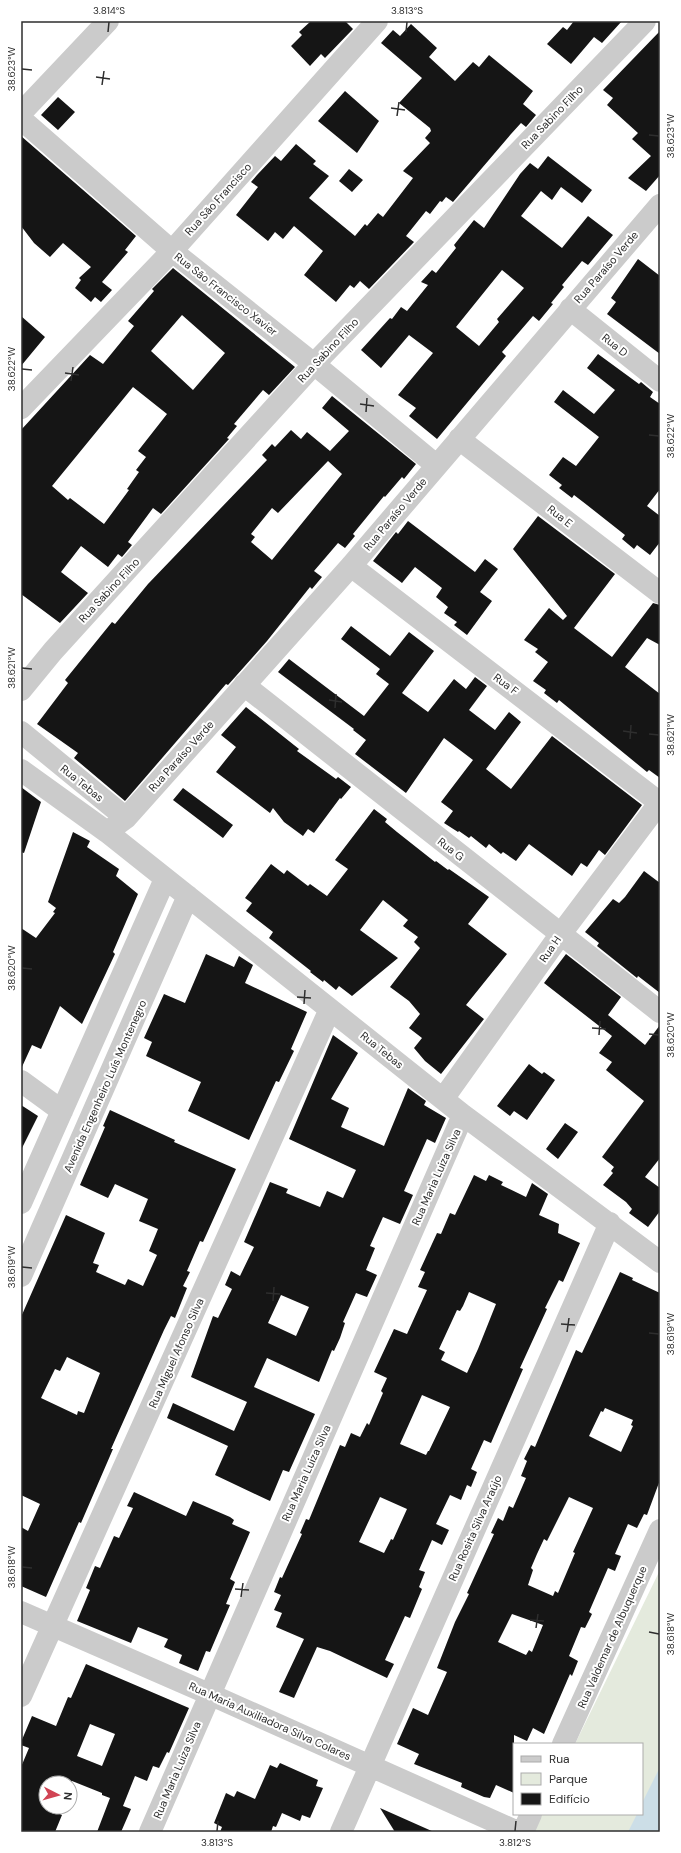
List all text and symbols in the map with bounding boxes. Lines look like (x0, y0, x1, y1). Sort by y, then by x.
text: 3.814°S (93, 4, 125, 17)
text: 3.813°S (391, 4, 423, 17)
text: 38.623°W (5, 46, 18, 91)
street label: Rua Sabino Filho (518, 82, 586, 152)
text: 38.623°W (664, 113, 677, 158)
street label: Rua São Francisco (182, 160, 254, 238)
street label: Rua Paraíso Verde (571, 228, 641, 306)
street label: Rua São Francisco Xavier (172, 249, 280, 339)
street label: Rua Sabino Filho (294, 315, 362, 385)
street label: Rua D (599, 330, 631, 360)
text: 38.622°W (5, 347, 18, 391)
text: 38.622°W (664, 414, 677, 458)
street label: Rua Paraíso Verde (360, 475, 430, 553)
street label: Rua E (545, 502, 575, 530)
street label: Rua Sabino Filho (75, 555, 143, 625)
text: 38.621°W (5, 647, 18, 689)
street label: Rua F (491, 670, 521, 698)
text: 38.621°W (664, 714, 677, 756)
street label: Rua Paraíso Verde (145, 717, 217, 795)
street label: Rua Tebas (58, 761, 106, 805)
street label: Rua G (435, 834, 467, 864)
street label: Rua H (536, 933, 564, 965)
text: 38.620°W (5, 945, 18, 991)
street label: Avenida Engenheiro Luís Montenegro (61, 998, 149, 1174)
text: 38.620°W (664, 1012, 677, 1058)
street label: Rua Tebas (358, 1028, 406, 1072)
street label: Rua Maria Luiza Silva (408, 1127, 464, 1227)
text: 38.619°W (5, 1245, 18, 1288)
street label: Rua Miguel Afonso Silva (145, 1296, 207, 1410)
text: 38.619°W (664, 1312, 677, 1355)
street label: Rua Maria Luiza Silva (278, 1423, 334, 1523)
street label: Rua Rosita Silva Araújo (445, 1473, 505, 1583)
text: 38.618°W (5, 1546, 18, 1588)
street label: Rua Valdemar de Albuquerque (574, 1564, 650, 1710)
text: 38.618°W (664, 1613, 677, 1655)
street label: Rua Maria Auxiliadora Silva Colares (187, 1679, 353, 1763)
street label: Rua Maria Luiza Silva (150, 1719, 204, 1821)
legend (513, 1743, 643, 1815)
text: Rua (549, 1751, 570, 1767)
text: Parque (549, 1771, 588, 1787)
north arrow (38, 1775, 78, 1815)
text: N (61, 1791, 75, 1801)
text: Edifício (549, 1791, 590, 1807)
text: 3.813°S (201, 1836, 233, 1849)
text: 3.812°S (499, 1836, 531, 1849)

